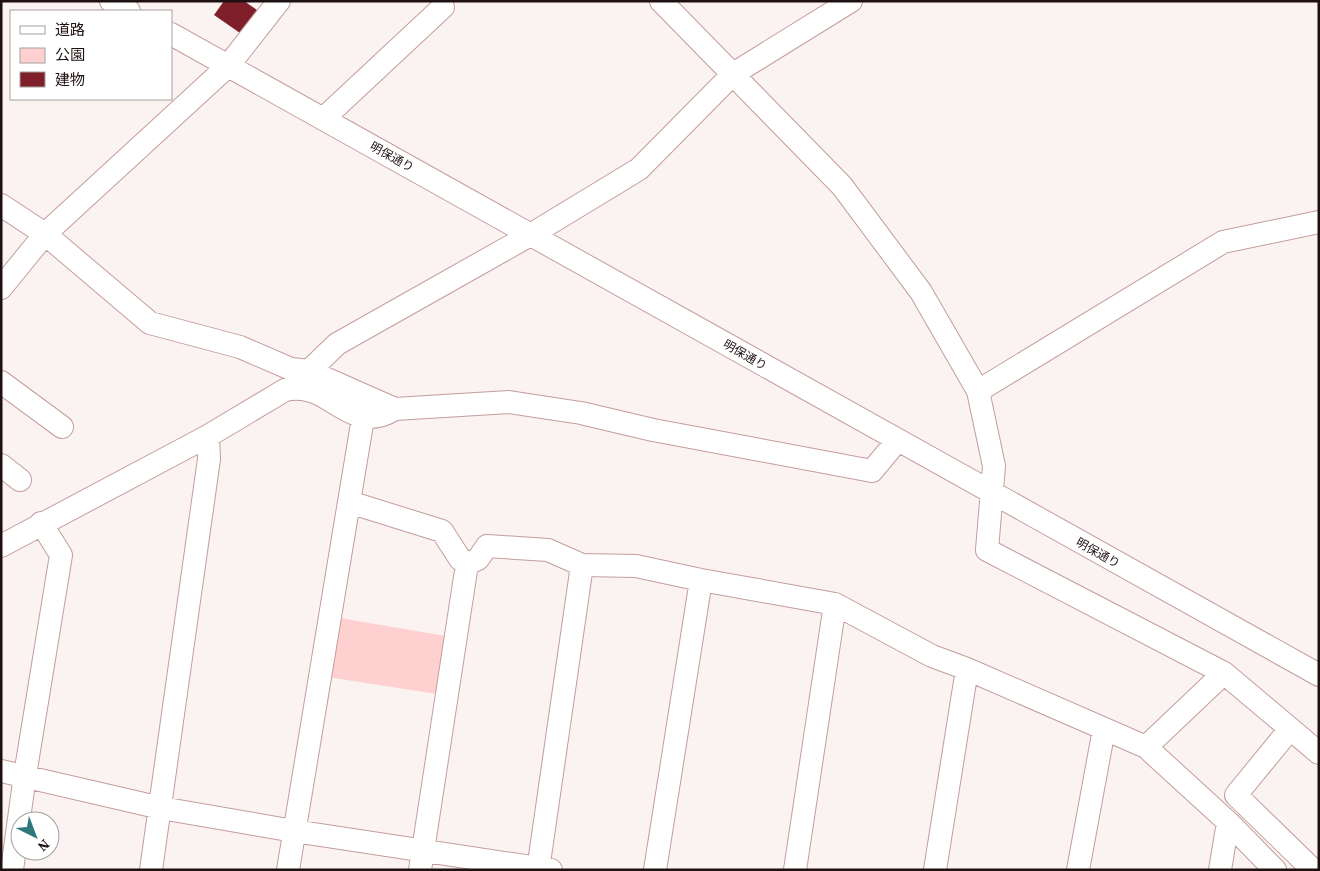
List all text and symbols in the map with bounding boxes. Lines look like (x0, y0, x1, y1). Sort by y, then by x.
legend (10, 10, 172, 100)
text: 道路 (55, 19, 85, 40)
text: 公園 (55, 44, 85, 65)
text: 建物 (55, 69, 85, 90)
street label: 明保通り (367, 138, 417, 176)
street label: 明保通り (720, 336, 770, 374)
street label: 明保通り (1073, 534, 1123, 572)
north arrow (10, 811, 60, 861)
text: N (33, 835, 54, 857)

